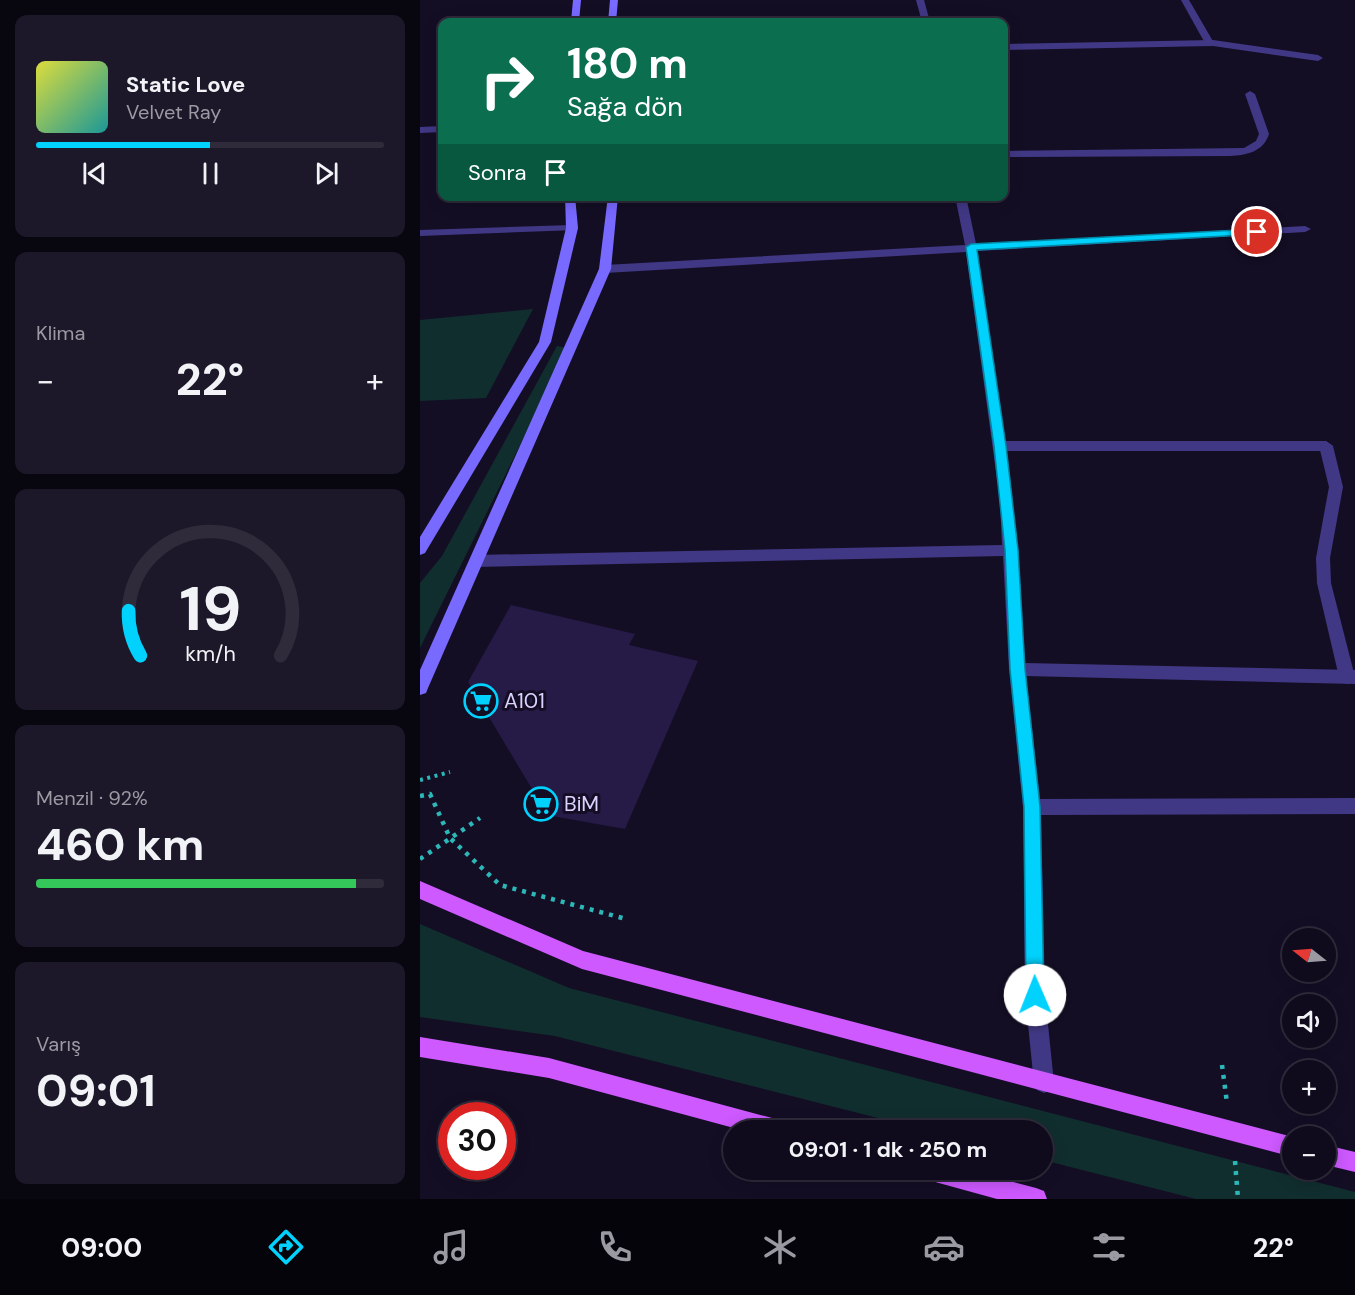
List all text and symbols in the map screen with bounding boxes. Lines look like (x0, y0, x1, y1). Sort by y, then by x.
text: 180 m (567, 36, 688, 91)
icon: right (468, 42, 546, 120)
text: Static Love (126, 70, 245, 99)
text: Sağa dön (567, 89, 683, 124)
text: Velvet Ray (126, 99, 221, 125)
icon: arrive (539, 156, 572, 189)
icon: previous (78, 157, 111, 190)
icon: pause (194, 157, 227, 190)
icon: next (310, 157, 343, 190)
text: Sonra (468, 158, 527, 187)
pin (1231, 206, 1282, 257)
icon: arrive (1240, 215, 1273, 248)
text: Klima (36, 320, 85, 346)
text: 22° (176, 350, 244, 409)
text: − (36, 359, 54, 402)
text: + (366, 359, 384, 402)
text: 19 (179, 569, 241, 650)
text: km/h (185, 641, 235, 669)
supermarket icon: A101 (463, 683, 499, 719)
place label: A101 (504, 687, 545, 715)
text: Menzil · 92% (36, 785, 148, 811)
supermarket icon: BiM (523, 786, 559, 822)
place label: BiM (564, 790, 599, 818)
text: 460 km (36, 815, 204, 874)
north arrow (1282, 928, 1336, 982)
map controls (1282, 928, 1336, 1180)
position arrow (1003, 963, 1067, 1027)
button: sound (1282, 994, 1336, 1048)
text: Varış (36, 1031, 81, 1057)
button: + (1282, 1060, 1336, 1114)
text: 09:01 (36, 1061, 156, 1120)
speed limit sign: 30 (438, 1102, 516, 1180)
button: − (1282, 1126, 1336, 1180)
text: 09:01 · 1 dk · 250 m (789, 1135, 987, 1164)
icon: directions (265, 1226, 307, 1268)
icon: music (430, 1226, 472, 1268)
icon: phone (594, 1226, 636, 1268)
icon: climate (759, 1226, 801, 1268)
icon: car (923, 1226, 965, 1268)
icon: filters (1088, 1226, 1130, 1268)
text: 09:00 (61, 1230, 142, 1265)
text: 22° (1253, 1230, 1294, 1265)

